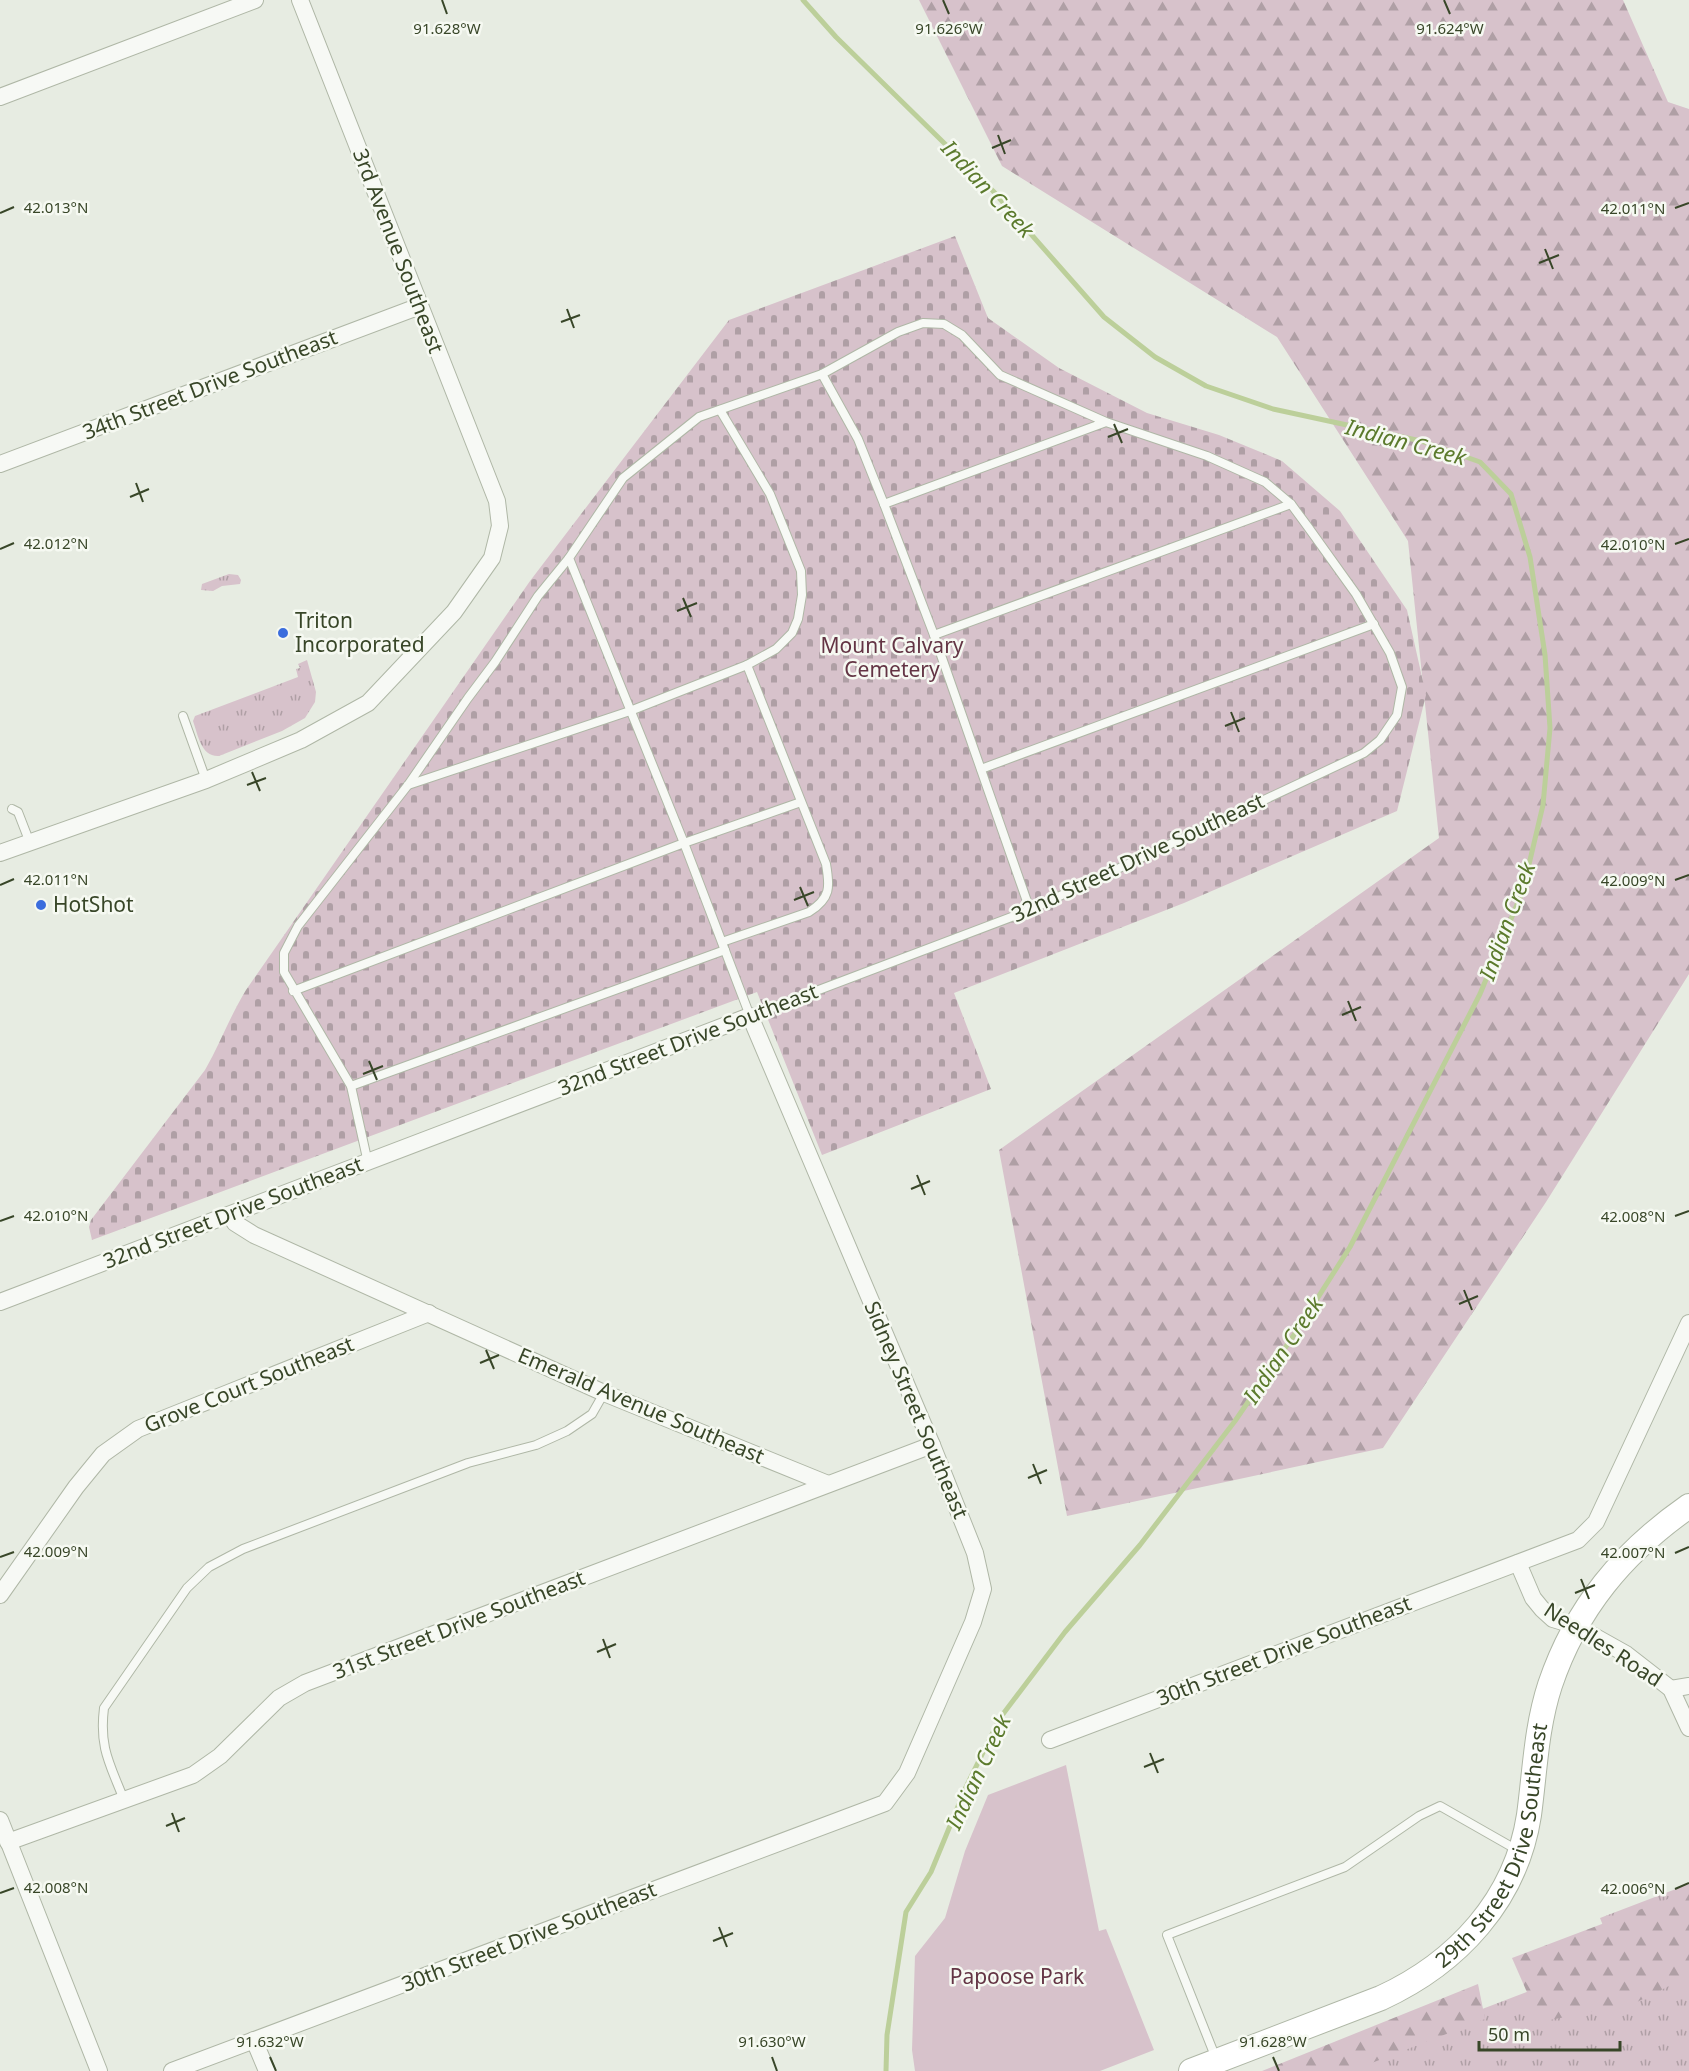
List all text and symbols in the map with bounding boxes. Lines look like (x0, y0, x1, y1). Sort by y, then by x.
text: 91.628°W (413, 18, 481, 38)
text: 91.626°W (915, 18, 983, 38)
text: 91.624°W (1416, 18, 1484, 38)
water label: Indian Creek (935, 132, 1043, 244)
street label: 3rd Avenue Southeast (347, 144, 451, 357)
text: 42.013°N (24, 197, 88, 217)
text: 42.011°N (1601, 198, 1665, 218)
street label: 34th Street Drive Southeast (78, 322, 341, 446)
water label: Indian Creek (1342, 410, 1471, 472)
text: 42.012°N (24, 533, 88, 553)
text: 42.010°N (1601, 534, 1665, 554)
place label: Triton Incorporated (295, 606, 425, 658)
marker: Triton Incorporated (276, 626, 290, 640)
park label: Mount Calvary Cemetery (820, 631, 964, 683)
street label: 32nd Street Drive Southeast (1007, 786, 1269, 928)
water label: Indian Creek (1471, 857, 1542, 985)
text: 42.011°N (24, 869, 88, 889)
text: 42.009°N (1601, 870, 1665, 890)
place label: HotShot (53, 890, 134, 918)
marker: HotShot (34, 898, 48, 912)
street label: 32nd Street Drive Southeast (554, 976, 822, 1102)
street label: 32nd Street Drive Southeast (99, 1149, 367, 1275)
text: 42.010°N (24, 1205, 88, 1225)
text: 42.008°N (1601, 1206, 1665, 1226)
water label: Indian Creek (1235, 1289, 1330, 1410)
street label: Sidney Street Southeast (858, 1297, 976, 1523)
street label: Grove Court Southeast (140, 1329, 358, 1439)
street label: Emerald Avenue Southeast (514, 1340, 769, 1470)
text: 42.009°N (24, 1541, 88, 1561)
text: 42.007°N (1601, 1542, 1665, 1562)
street label: 31st Street Drive Southeast (329, 1563, 589, 1685)
street label: 30th Street Drive Southeast (1152, 1588, 1415, 1712)
street label: Needles Road (1539, 1595, 1668, 1693)
water label: Indian Creek (937, 1708, 1017, 1835)
street label: 29th Street Drive Southeast (1429, 1720, 1553, 1974)
street label: 30th Street Drive Southeast (397, 1874, 660, 1998)
text: 42.008°N (24, 1877, 88, 1897)
text: 42.006°N (1601, 1878, 1665, 1898)
park label: Papoose Park (950, 1962, 1085, 1990)
scale bar (1479, 2014, 1620, 2052)
text: 50 m (1488, 2022, 1530, 2046)
text: 91.632°W (236, 2031, 304, 2051)
text: 91.630°W (738, 2031, 806, 2051)
text: 91.628°W (1239, 2031, 1307, 2051)

